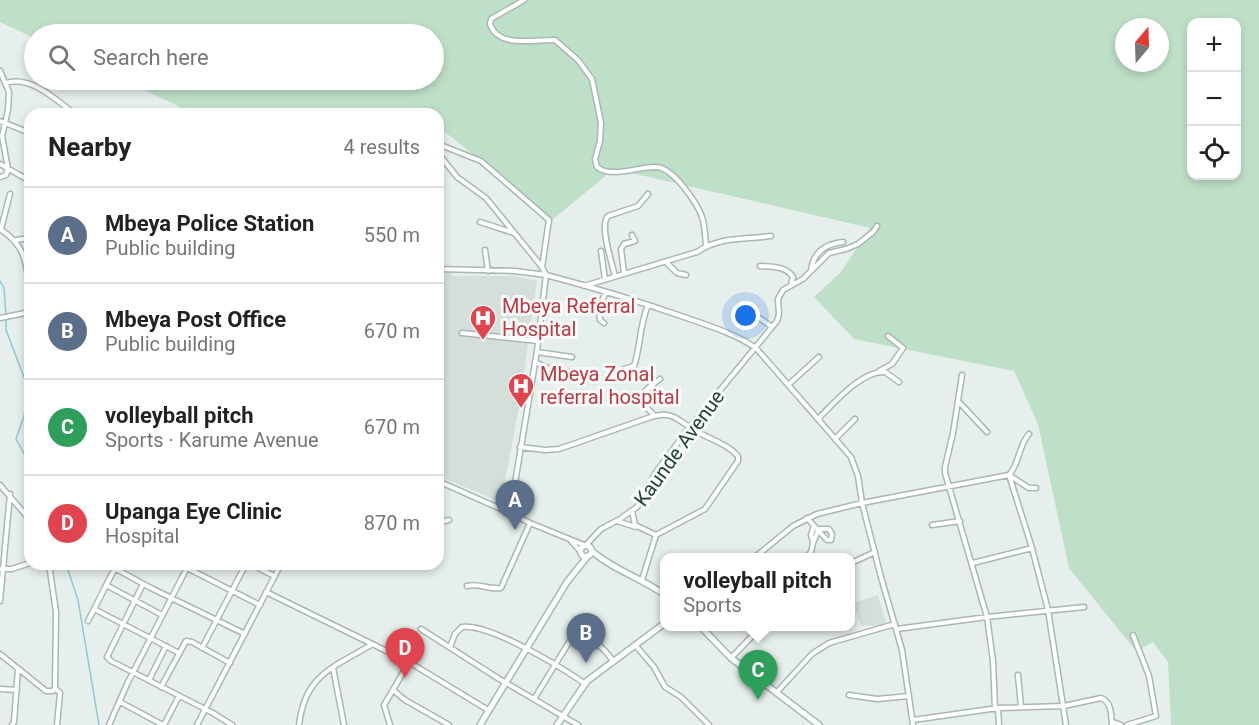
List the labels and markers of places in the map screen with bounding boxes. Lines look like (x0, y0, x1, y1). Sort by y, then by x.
place label: Mbeya Referral Hospital (502, 294, 636, 341)
hospital icon: Mbeya Referral Hospital (468, 303, 498, 341)
place label: Mbeya Zonal referral hospital (540, 362, 680, 409)
hospital icon: Mbeya Zonal referral hospital (506, 371, 536, 409)
pin: A (496, 480, 534, 530)
pin: B (566, 614, 606, 663)
pin: D (386, 628, 424, 678)
pin: C (738, 650, 777, 700)

